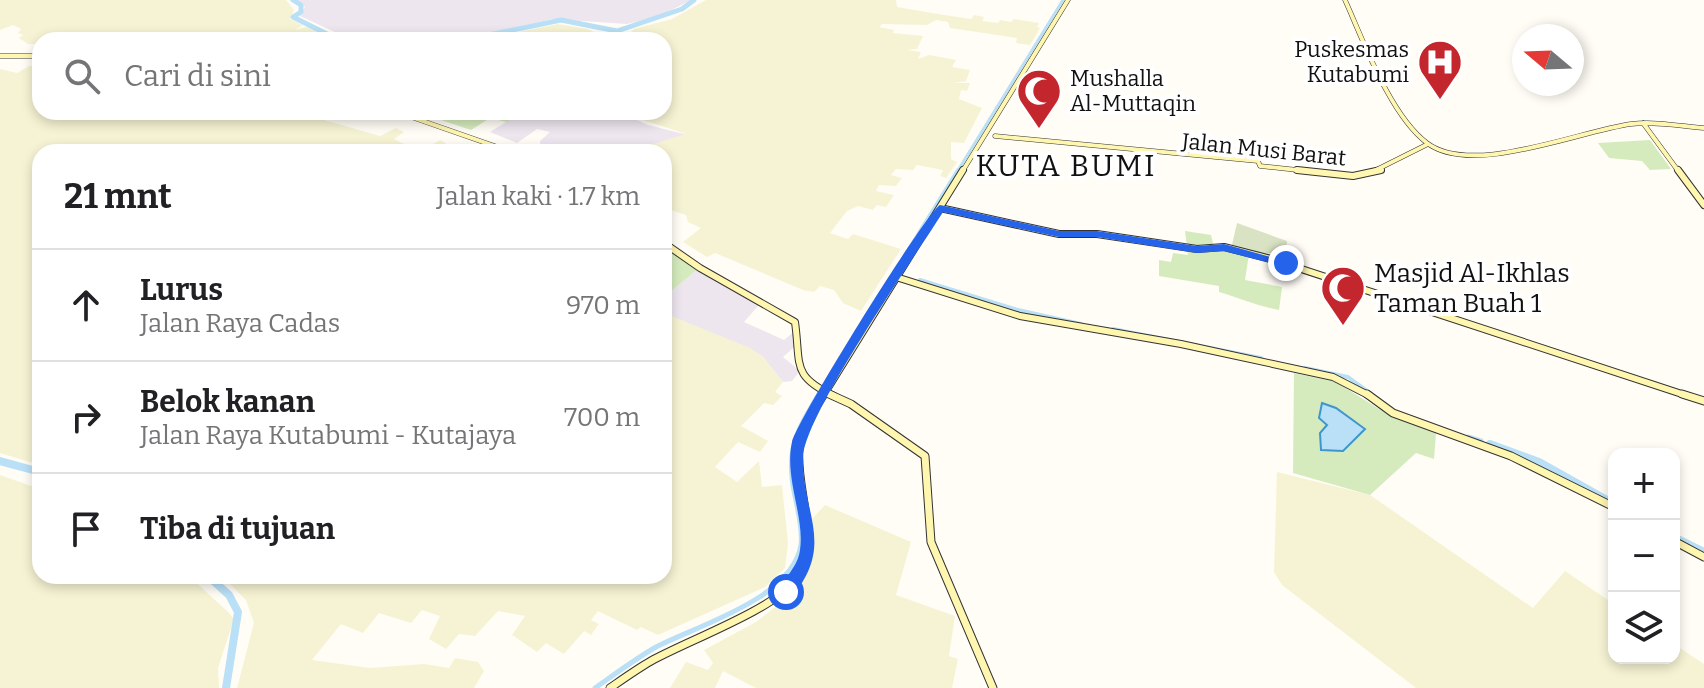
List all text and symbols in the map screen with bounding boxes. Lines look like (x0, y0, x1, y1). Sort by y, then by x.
north arrow (1512, 24, 1584, 96)
search box (32, 32, 672, 120)
place label: Puskesmas Kutabumi (1294, 36, 1409, 88)
hospital icon: Puskesmas Kutabumi (1416, 38, 1464, 101)
icon: search (60, 54, 104, 98)
text: Cari di sini (124, 58, 271, 94)
place label: Mushalla Al-Muttaqin (1070, 65, 1196, 117)
mosque icon: Mushalla Al-Muttaqin (1015, 67, 1063, 130)
street label: Jalan Musi Barat (1180, 127, 1347, 172)
district label: KUTA BUMI (975, 148, 1157, 184)
text: 21 mnt (64, 176, 172, 217)
text: Jalan kaki · 1.7 km (436, 181, 640, 212)
route end (1268, 245, 1304, 281)
place label: Masjid Al-Ikhlas Taman Buah 1 (1374, 258, 1570, 319)
mosque icon: Masjid Al-Ikhlas Taman Buah 1 (1319, 264, 1367, 327)
text: Lurus (140, 272, 223, 308)
icon: ahead (64, 283, 108, 327)
text: 970 m (566, 290, 640, 321)
text: Jalan Raya Cadas (140, 308, 340, 339)
text: Belok kanan (140, 384, 315, 420)
icon: right (64, 395, 108, 439)
text: 700 m (564, 402, 640, 433)
text: Jalan Raya Kutabumi - Kutajaya (140, 420, 516, 451)
map controls (1608, 448, 1680, 664)
button: + (1608, 448, 1680, 520)
icon: arrive (64, 507, 108, 551)
text: Tiba di tujuan (140, 511, 335, 547)
button: − (1608, 520, 1680, 592)
route start (768, 574, 804, 610)
button: layers (1608, 592, 1680, 664)

